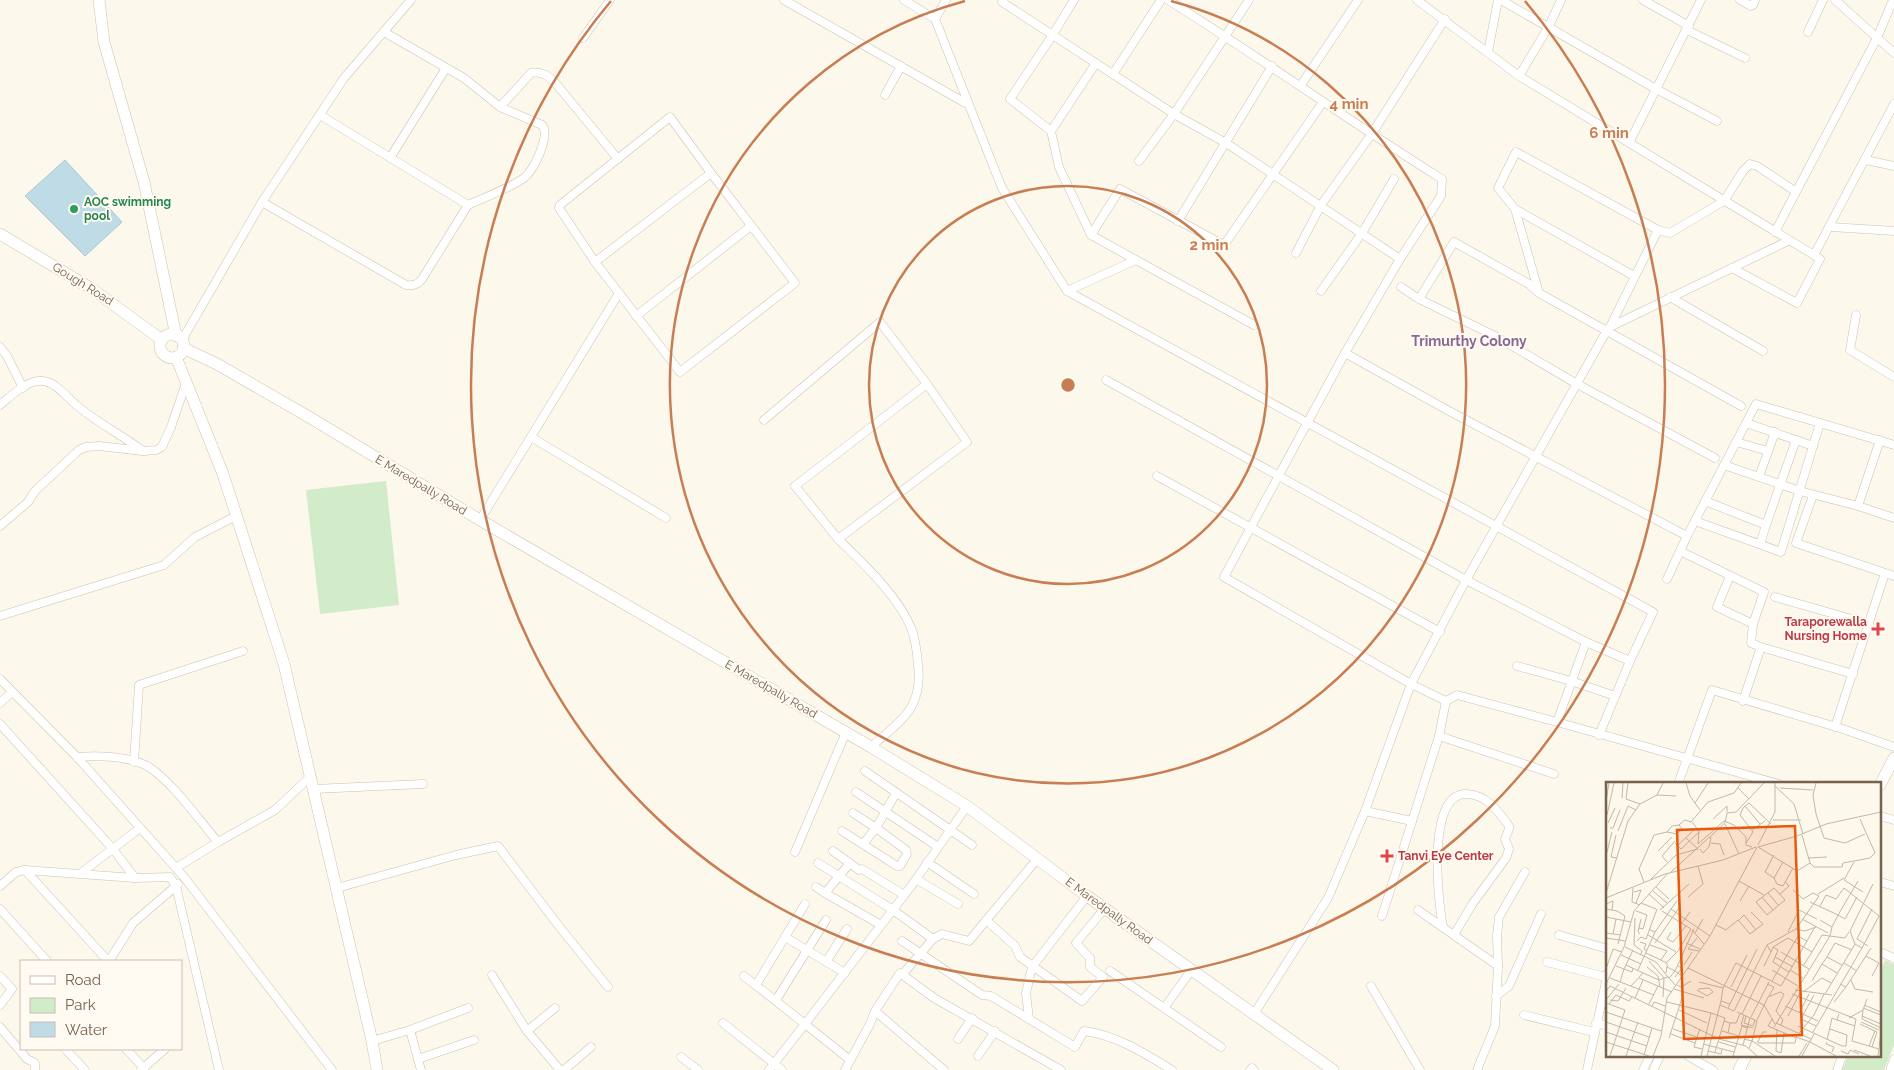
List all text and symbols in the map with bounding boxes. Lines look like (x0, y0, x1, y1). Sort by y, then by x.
text: 4 min (1329, 95, 1369, 113)
text: 6 min (1589, 124, 1629, 142)
place label: AOC swimming pool (84, 195, 171, 223)
marker: AOC swimming pool (68, 203, 80, 215)
text: 2 min (1190, 236, 1228, 254)
street label: Gough Road (50, 260, 116, 308)
district label: Trimurthy Colony (1411, 333, 1527, 349)
centre of rings (1059, 376, 1077, 394)
street label: E Maredpally Road (373, 452, 469, 518)
place label: Taraporewalla Nursing Home (1784, 615, 1867, 643)
marker: Taraporewalla Nursing Home (1871, 622, 1885, 636)
street label: E Maredpally Road (722, 657, 820, 721)
inset map (1606, 782, 1882, 1058)
marker: Tanvi Eye Center (1380, 849, 1394, 863)
place label: Tanvi Eye Center (1398, 849, 1494, 863)
street label: E Maredpally Road (1063, 875, 1155, 947)
legend (20, 960, 182, 1050)
text: Road (65, 971, 101, 989)
text: Park (65, 996, 96, 1014)
text: Water (65, 1021, 108, 1039)

